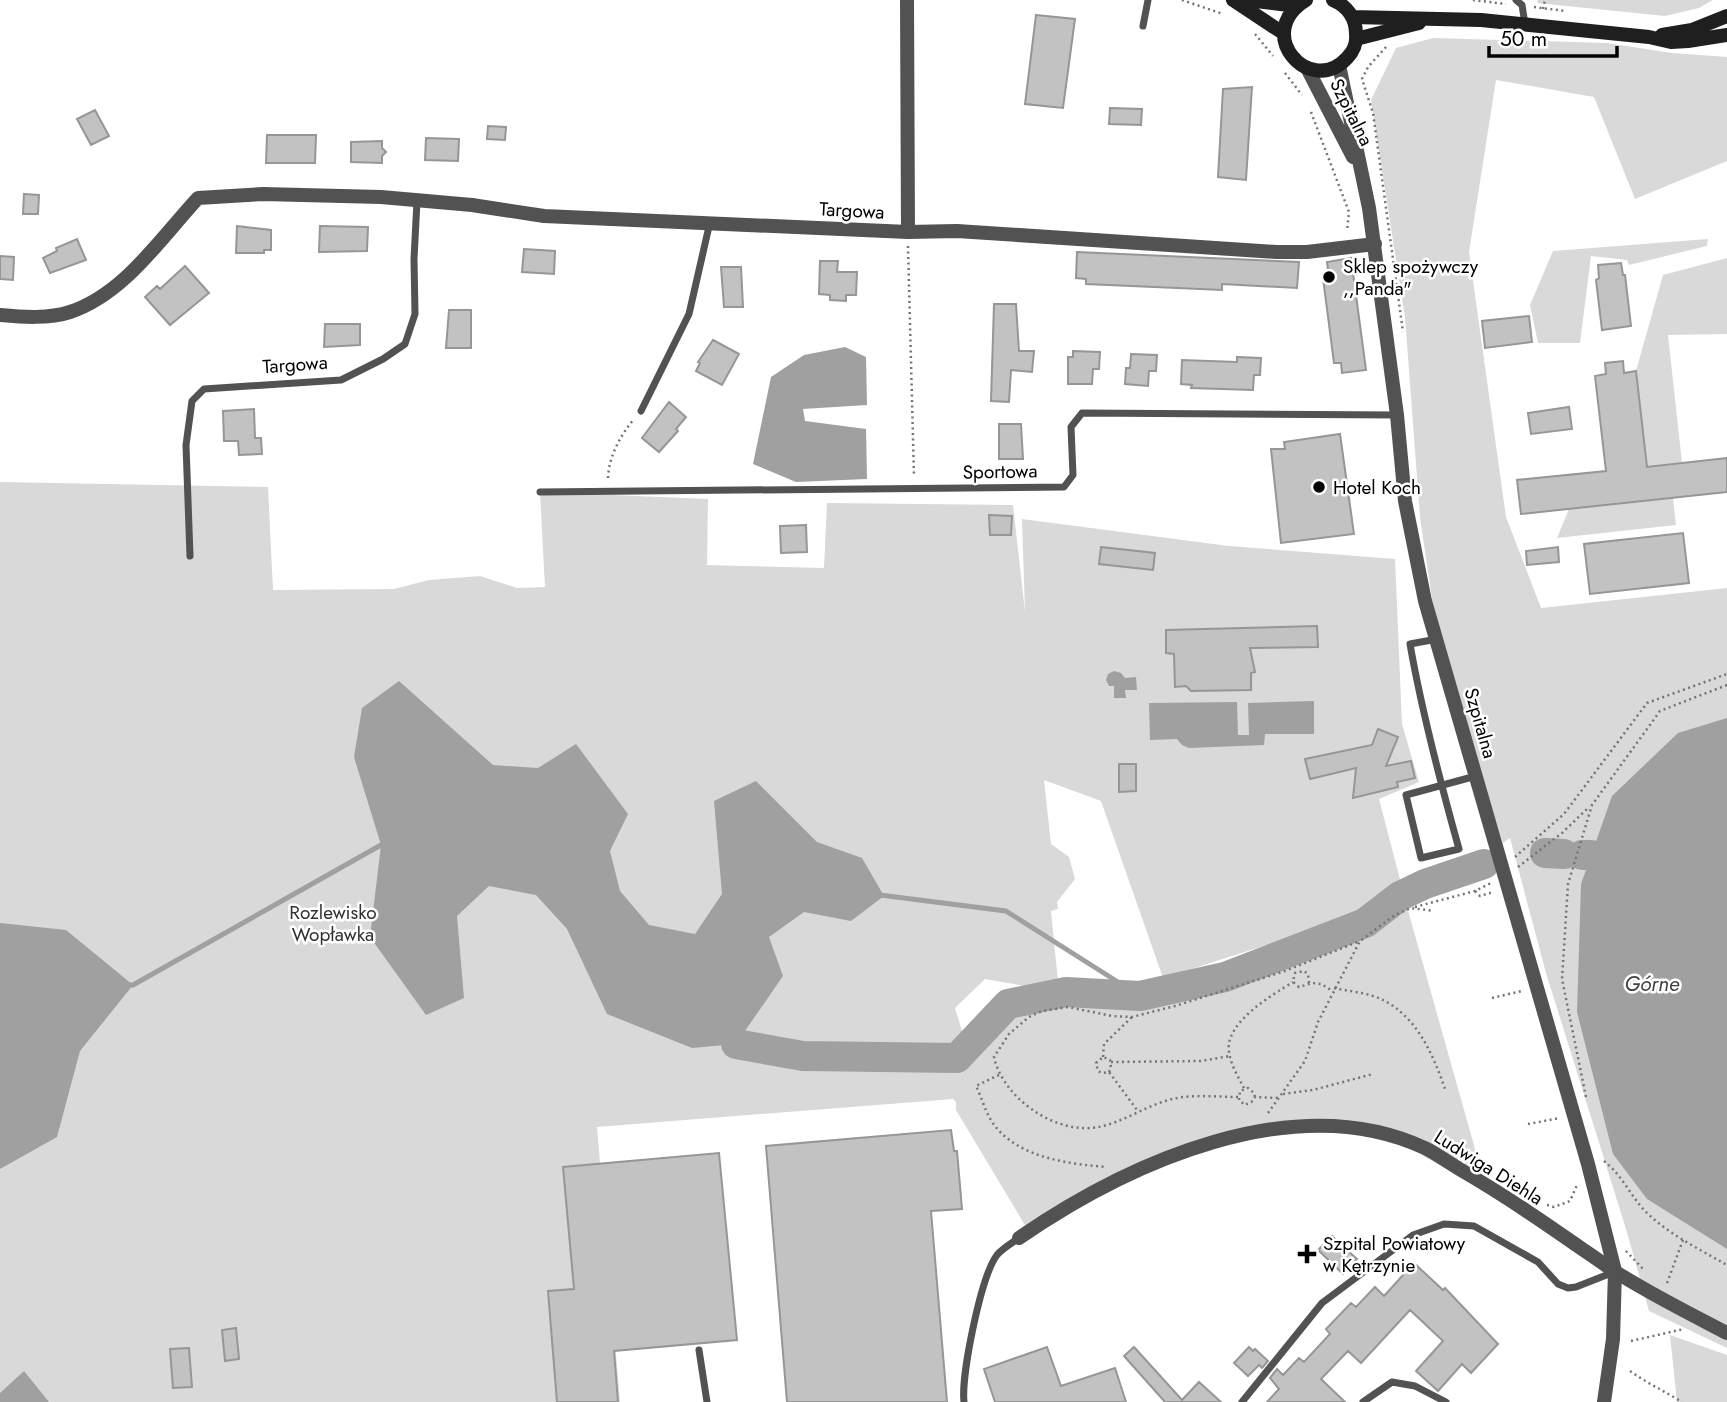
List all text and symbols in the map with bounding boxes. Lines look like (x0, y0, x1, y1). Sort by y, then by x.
scale bar (1489, 14, 1617, 58)
text: 50 m (1500, 24, 1547, 54)
street label: Szpitalna (1323, 74, 1380, 150)
street label: Targowa (819, 195, 885, 226)
place label: Sklep spożywczy ,,Panda" (1343, 253, 1479, 302)
marker: Sklep spożywczy ,,Panda" (1321, 269, 1337, 285)
street label: Targowa (262, 349, 329, 380)
street label: Sportowa (962, 457, 1038, 486)
place label: Hotel Koch (1333, 474, 1421, 501)
marker: Hotel Koch (1311, 479, 1327, 495)
street label: Szpitalna (1458, 685, 1503, 762)
park label: Rozlewisko Wopławka (289, 899, 377, 948)
water label: Górne (1624, 969, 1680, 999)
street label: Ludwiga Diehla (1429, 1123, 1548, 1212)
place label: Szpital Powiatowy w Kętrzynie (1323, 1230, 1466, 1279)
marker: Szpital Powiatowy w Kętrzynie (1297, 1244, 1317, 1264)

